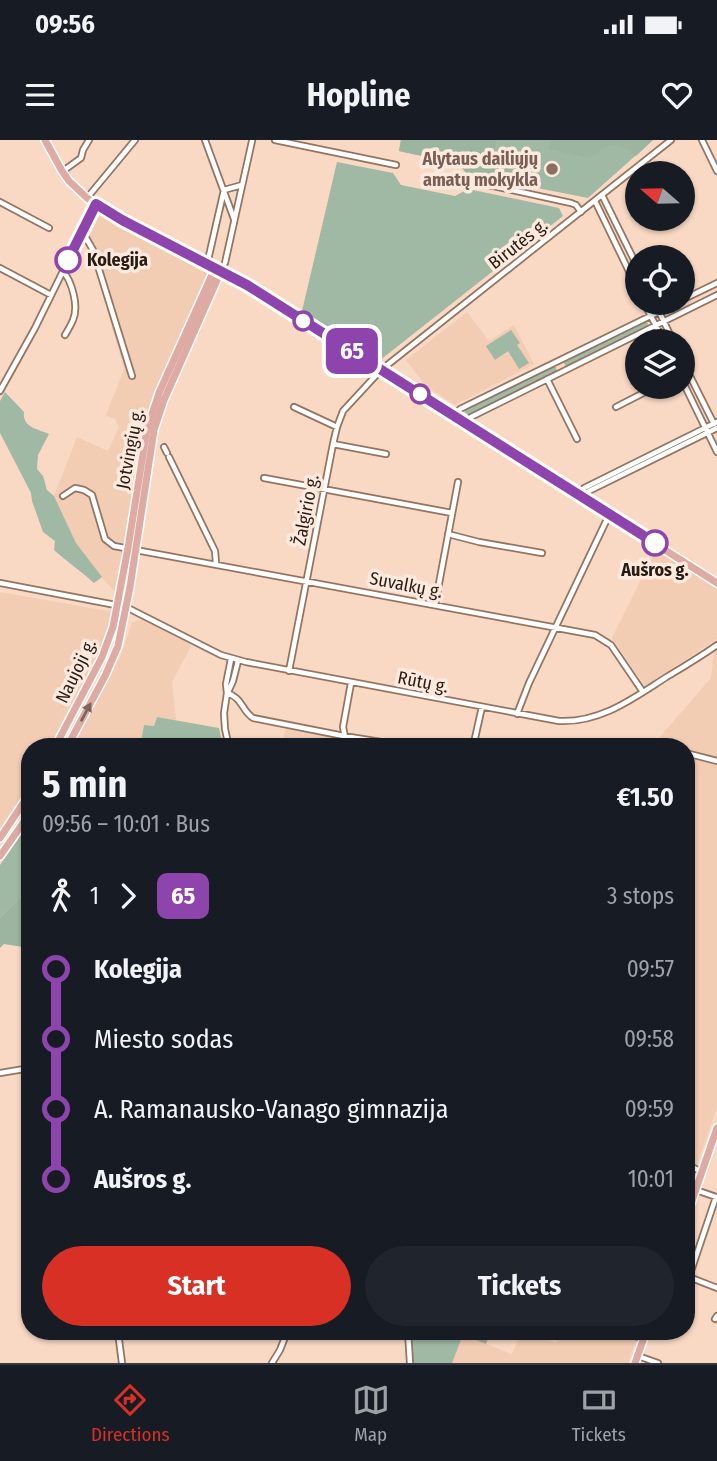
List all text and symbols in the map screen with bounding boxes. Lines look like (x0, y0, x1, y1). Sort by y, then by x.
text: 09:56 (35, 9, 95, 40)
icon: menu (21, 76, 59, 114)
text: Hopline (307, 76, 410, 114)
icon: heart (658, 76, 696, 114)
place label: Alytaus dailiųjų amatų mokykla (422, 148, 538, 191)
marker: Alytaus dailiųjų amatų mokykla (544, 161, 560, 177)
north arrow (625, 161, 695, 231)
map controls (625, 161, 695, 399)
street label: Birutės g. (484, 214, 552, 274)
button: locate (625, 245, 695, 315)
marker: Kolegija (55, 247, 81, 273)
place label: Kolegija (87, 249, 148, 271)
unlabelled marker (293, 311, 313, 331)
line badge: 65 (320, 328, 384, 374)
button: layers (625, 329, 695, 399)
text: 65 (340, 337, 364, 365)
unlabelled marker (410, 384, 430, 404)
street label: Jotvingių g. (111, 407, 149, 491)
street label: Žalgirio g. (288, 473, 324, 547)
marker: Aušros g. (642, 530, 668, 556)
place label: Aušros g. (620, 559, 689, 581)
street label: Suvalkų g. (368, 567, 444, 603)
street label: Naujoji g. (51, 635, 101, 707)
street label: Rūtų g. (396, 666, 450, 698)
one-way arrow (80, 702, 92, 722)
text: 5 min (42, 761, 127, 807)
text: €1.50 (617, 782, 674, 813)
text: 09:56 – 10:01 · Bus (42, 810, 210, 838)
icon: walk (42, 877, 80, 915)
icon: forward (109, 877, 147, 915)
text: 1 (90, 882, 99, 910)
text: 65 (171, 882, 195, 910)
text: 3 stops (607, 882, 674, 910)
text: Kolegija (94, 954, 182, 985)
text: 09:57 (627, 955, 674, 983)
text: Miesto sodas (94, 1024, 233, 1055)
text: 09:58 (624, 1025, 674, 1053)
text: A. Ramanausko-Vanago gimnazija (94, 1094, 448, 1125)
text: 09:59 (625, 1095, 674, 1123)
text: Aušros g. (94, 1164, 191, 1195)
text: 10:01 (628, 1165, 674, 1193)
button: Start (42, 1246, 351, 1326)
button: Tickets (365, 1246, 674, 1326)
tab: Directions (91, 1381, 170, 1446)
tab: Map (352, 1381, 390, 1446)
tab: Tickets (572, 1381, 626, 1446)

